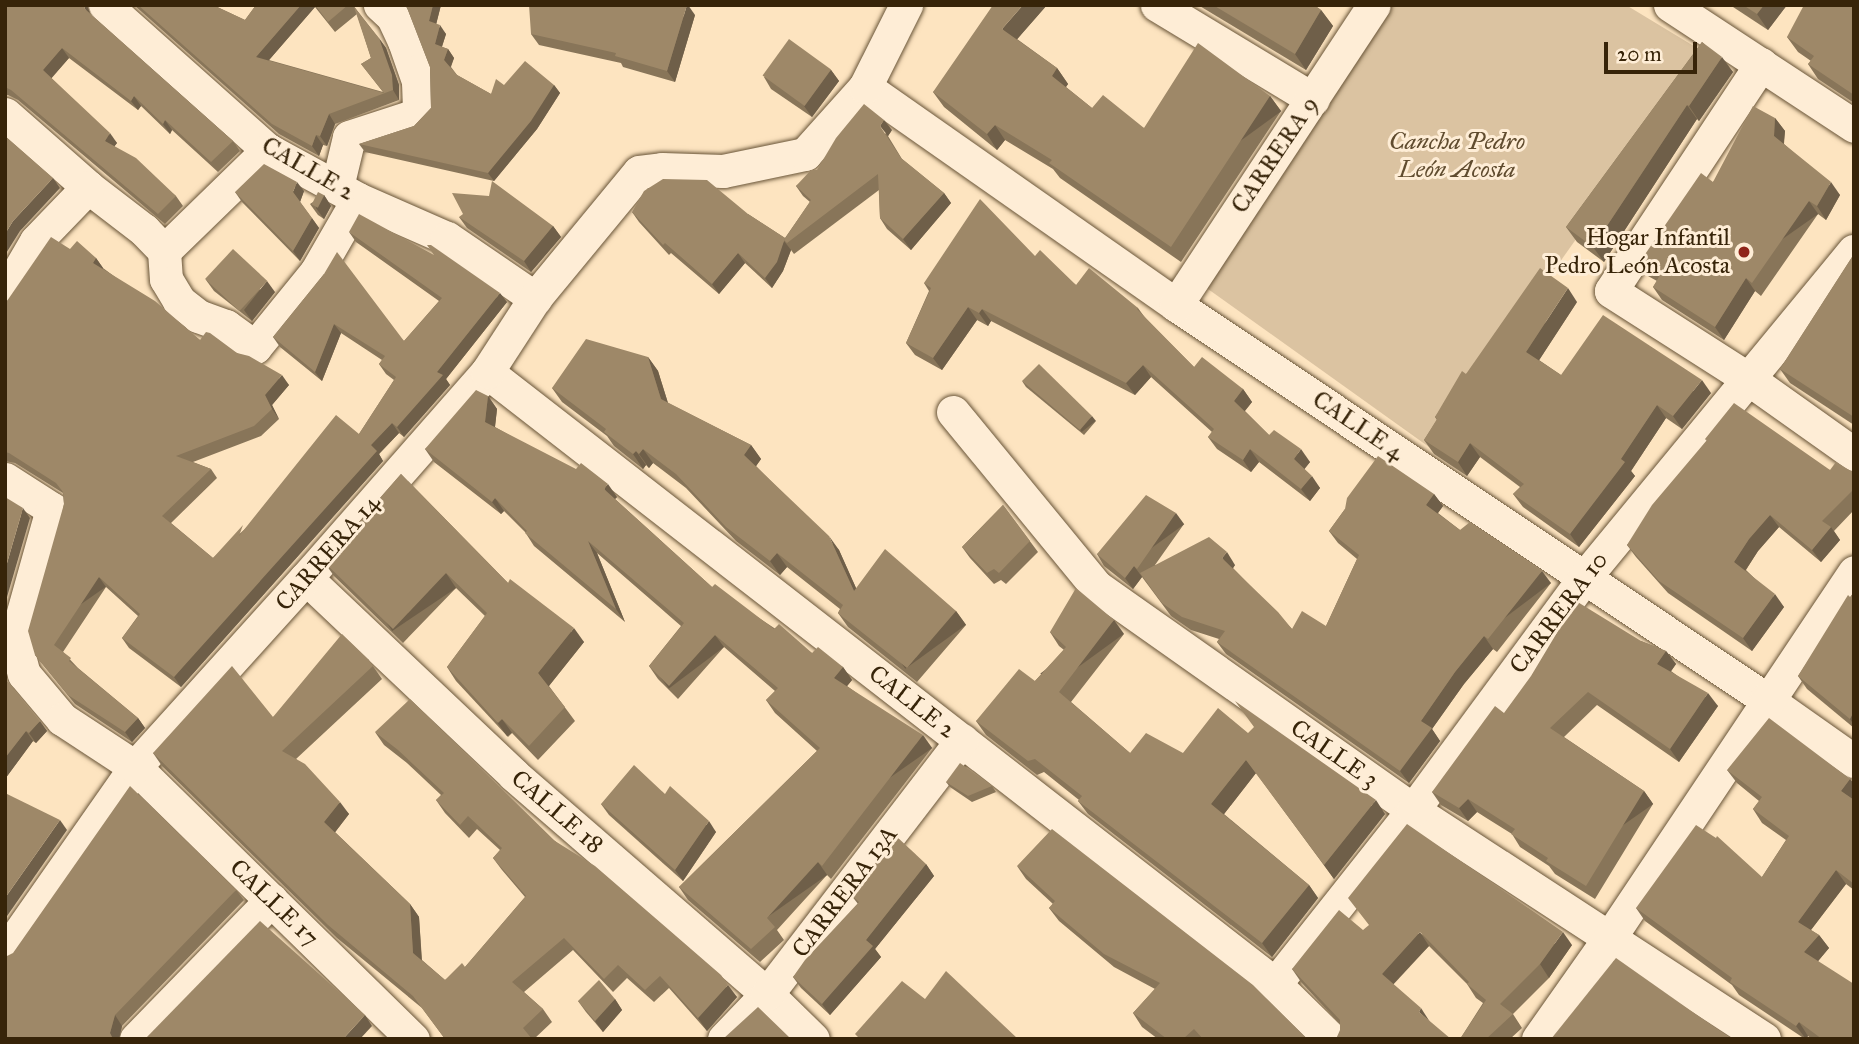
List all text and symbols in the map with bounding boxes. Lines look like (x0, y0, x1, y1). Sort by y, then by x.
scale bar (1607, 28, 1700, 72)
text: 20 m (1617, 41, 1662, 67)
street label: CARRERA 9 (1225, 91, 1325, 219)
park label: Cancha Pedro León Acosta (1389, 128, 1525, 184)
street label: CALLE 2 (257, 131, 359, 207)
place label: Hogar Infantil Pedro León Acosta (1544, 224, 1730, 280)
marker: Hogar Infantil Pedro León Acosta (1736, 244, 1752, 260)
street label: CALLE 4 (1307, 385, 1409, 467)
street label: CARRERA 14 (270, 489, 386, 617)
street label: CARRERA 10 (1504, 546, 1614, 680)
street label: CALLE 2 (863, 659, 961, 745)
street label: CALLE 3 (1285, 714, 1383, 794)
street label: CALLE 18 (505, 764, 609, 860)
street label: CARRERA 13A (786, 821, 904, 963)
street label: CALLE 17 (223, 854, 325, 952)

